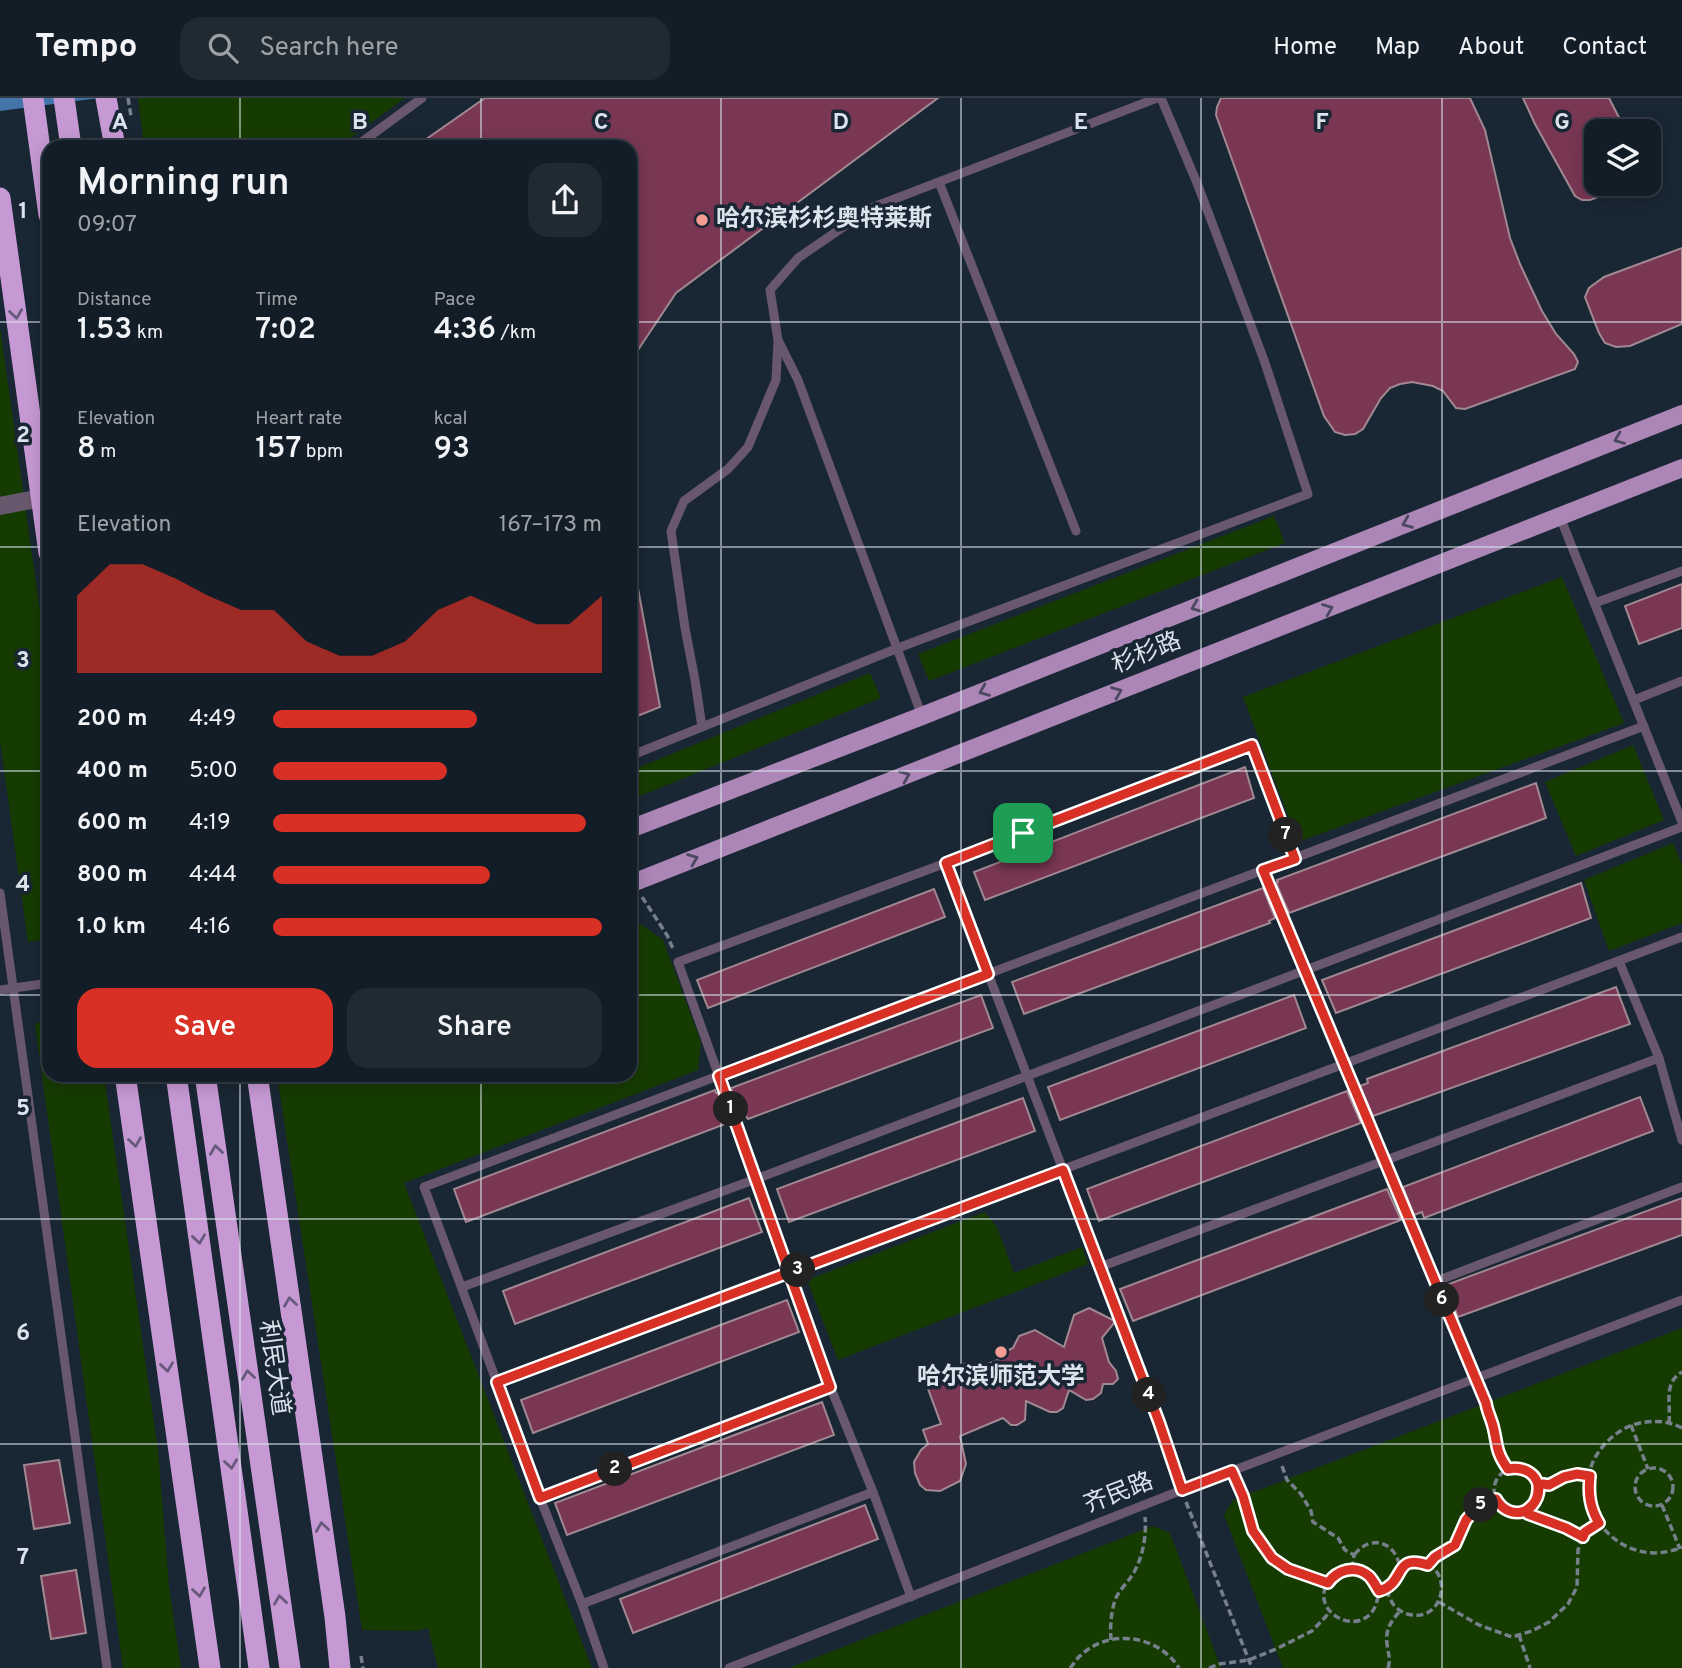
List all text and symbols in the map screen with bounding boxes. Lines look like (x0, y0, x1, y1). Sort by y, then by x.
search box (180, 17, 670, 80)
text: Tempo (35, 27, 138, 69)
icon: search (204, 29, 242, 67)
text: Search here (260, 32, 398, 65)
text: Home (1273, 33, 1337, 63)
text: Map (1375, 33, 1420, 63)
text: About (1458, 33, 1524, 63)
text: Contact (1562, 33, 1647, 63)
text: A (112, 109, 128, 138)
text: B (352, 109, 368, 138)
text: C (594, 109, 608, 138)
text: D (833, 109, 849, 138)
text: E (1074, 109, 1088, 138)
text: F (1315, 109, 1329, 138)
text: G (1554, 109, 1570, 138)
map controls (1584, 119, 1661, 196)
button: layers (1584, 119, 1661, 196)
text: Morning run (77, 160, 290, 209)
button: share (528, 163, 602, 237)
text: 1 (18, 198, 28, 227)
place label: 哈尔滨杉杉奥特莱斯 (716, 205, 932, 235)
text: 09:07 (77, 211, 137, 240)
marker: 哈尔滨杉杉奥特莱斯 (694, 212, 710, 228)
text: Distance (77, 288, 152, 312)
text: Time (255, 288, 298, 312)
text: Pace (434, 288, 475, 312)
one-way arrow (8, 308, 23, 320)
text: 1.53 (77, 312, 132, 349)
text: 7:02 (255, 312, 316, 349)
text: 4:36 (434, 312, 496, 349)
text: km (132, 321, 163, 345)
text: /km (496, 321, 536, 345)
text: Elevation (77, 407, 155, 431)
text: Heart rate (255, 407, 342, 431)
text: kcal (434, 407, 467, 431)
text: 2 (16, 422, 30, 451)
text: 8 (77, 431, 96, 468)
text: 157 (255, 431, 301, 468)
text: 93 (434, 431, 470, 468)
one-way arrow (1613, 431, 1626, 445)
text: m (96, 440, 116, 464)
text: bpm (301, 440, 343, 464)
text: Elevation (77, 511, 172, 540)
text: 167–173 m (499, 511, 602, 540)
one-way arrow (1402, 515, 1415, 529)
one-way arrow (1190, 599, 1203, 613)
one-way arrow (1322, 603, 1334, 617)
street label: 杉杉路 (1108, 627, 1186, 681)
text: 3 (16, 647, 30, 676)
one-way arrow (979, 683, 992, 697)
one-way arrow (1110, 687, 1122, 701)
text: 200 m (77, 705, 147, 734)
text: 4:49 (189, 705, 236, 734)
text: 400 m (77, 757, 148, 786)
text: 5:00 (189, 757, 238, 786)
one-way arrow (898, 770, 910, 784)
pin (993, 803, 1053, 863)
text: 600 m (77, 809, 147, 838)
text: 4:19 (189, 809, 231, 838)
icon: arrive (1004, 814, 1042, 852)
pin: 7 (1268, 818, 1304, 852)
text: 7 (1280, 822, 1291, 846)
one-way arrow (687, 854, 699, 868)
text: 800 m (77, 861, 147, 890)
text: 4:44 (189, 861, 237, 890)
text: 4 (16, 871, 30, 900)
text: 1.0 km (77, 913, 146, 942)
text: 4:16 (189, 913, 231, 942)
button: Save (77, 988, 333, 1068)
button: Share (347, 988, 602, 1068)
pin: 1 (714, 1091, 748, 1126)
text: 5 (16, 1095, 30, 1124)
text: 1 (727, 1096, 734, 1120)
one-way arrow (127, 1136, 142, 1148)
one-way arrow (209, 1144, 224, 1156)
one-way arrow (191, 1233, 206, 1245)
pin: 3 (780, 1252, 816, 1288)
text: 3 (792, 1257, 803, 1281)
pin: 6 (1424, 1282, 1460, 1318)
text: 6 (1436, 1287, 1447, 1311)
one-way arrow (282, 1296, 297, 1308)
street label: 利民大道 (251, 1318, 295, 1418)
text: 6 (16, 1320, 30, 1349)
marker: 哈尔滨师范大学 (993, 1344, 1009, 1360)
one-way arrow (159, 1361, 174, 1373)
place label: 哈尔滨师范大学 (917, 1363, 1085, 1393)
one-way arrow (241, 1369, 256, 1381)
pin: 4 (1132, 1378, 1166, 1412)
text: 4 (1142, 1382, 1155, 1406)
pin: 2 (598, 1452, 632, 1486)
text: 2 (609, 1456, 620, 1480)
one-way arrow (223, 1459, 238, 1470)
street label: 齐民路 (1080, 1467, 1158, 1521)
pin: 5 (1464, 1488, 1498, 1522)
text: 5 (1475, 1492, 1486, 1516)
one-way arrow (315, 1522, 330, 1533)
text: 7 (17, 1544, 29, 1573)
one-way arrow (192, 1587, 207, 1598)
one-way arrow (273, 1595, 288, 1606)

